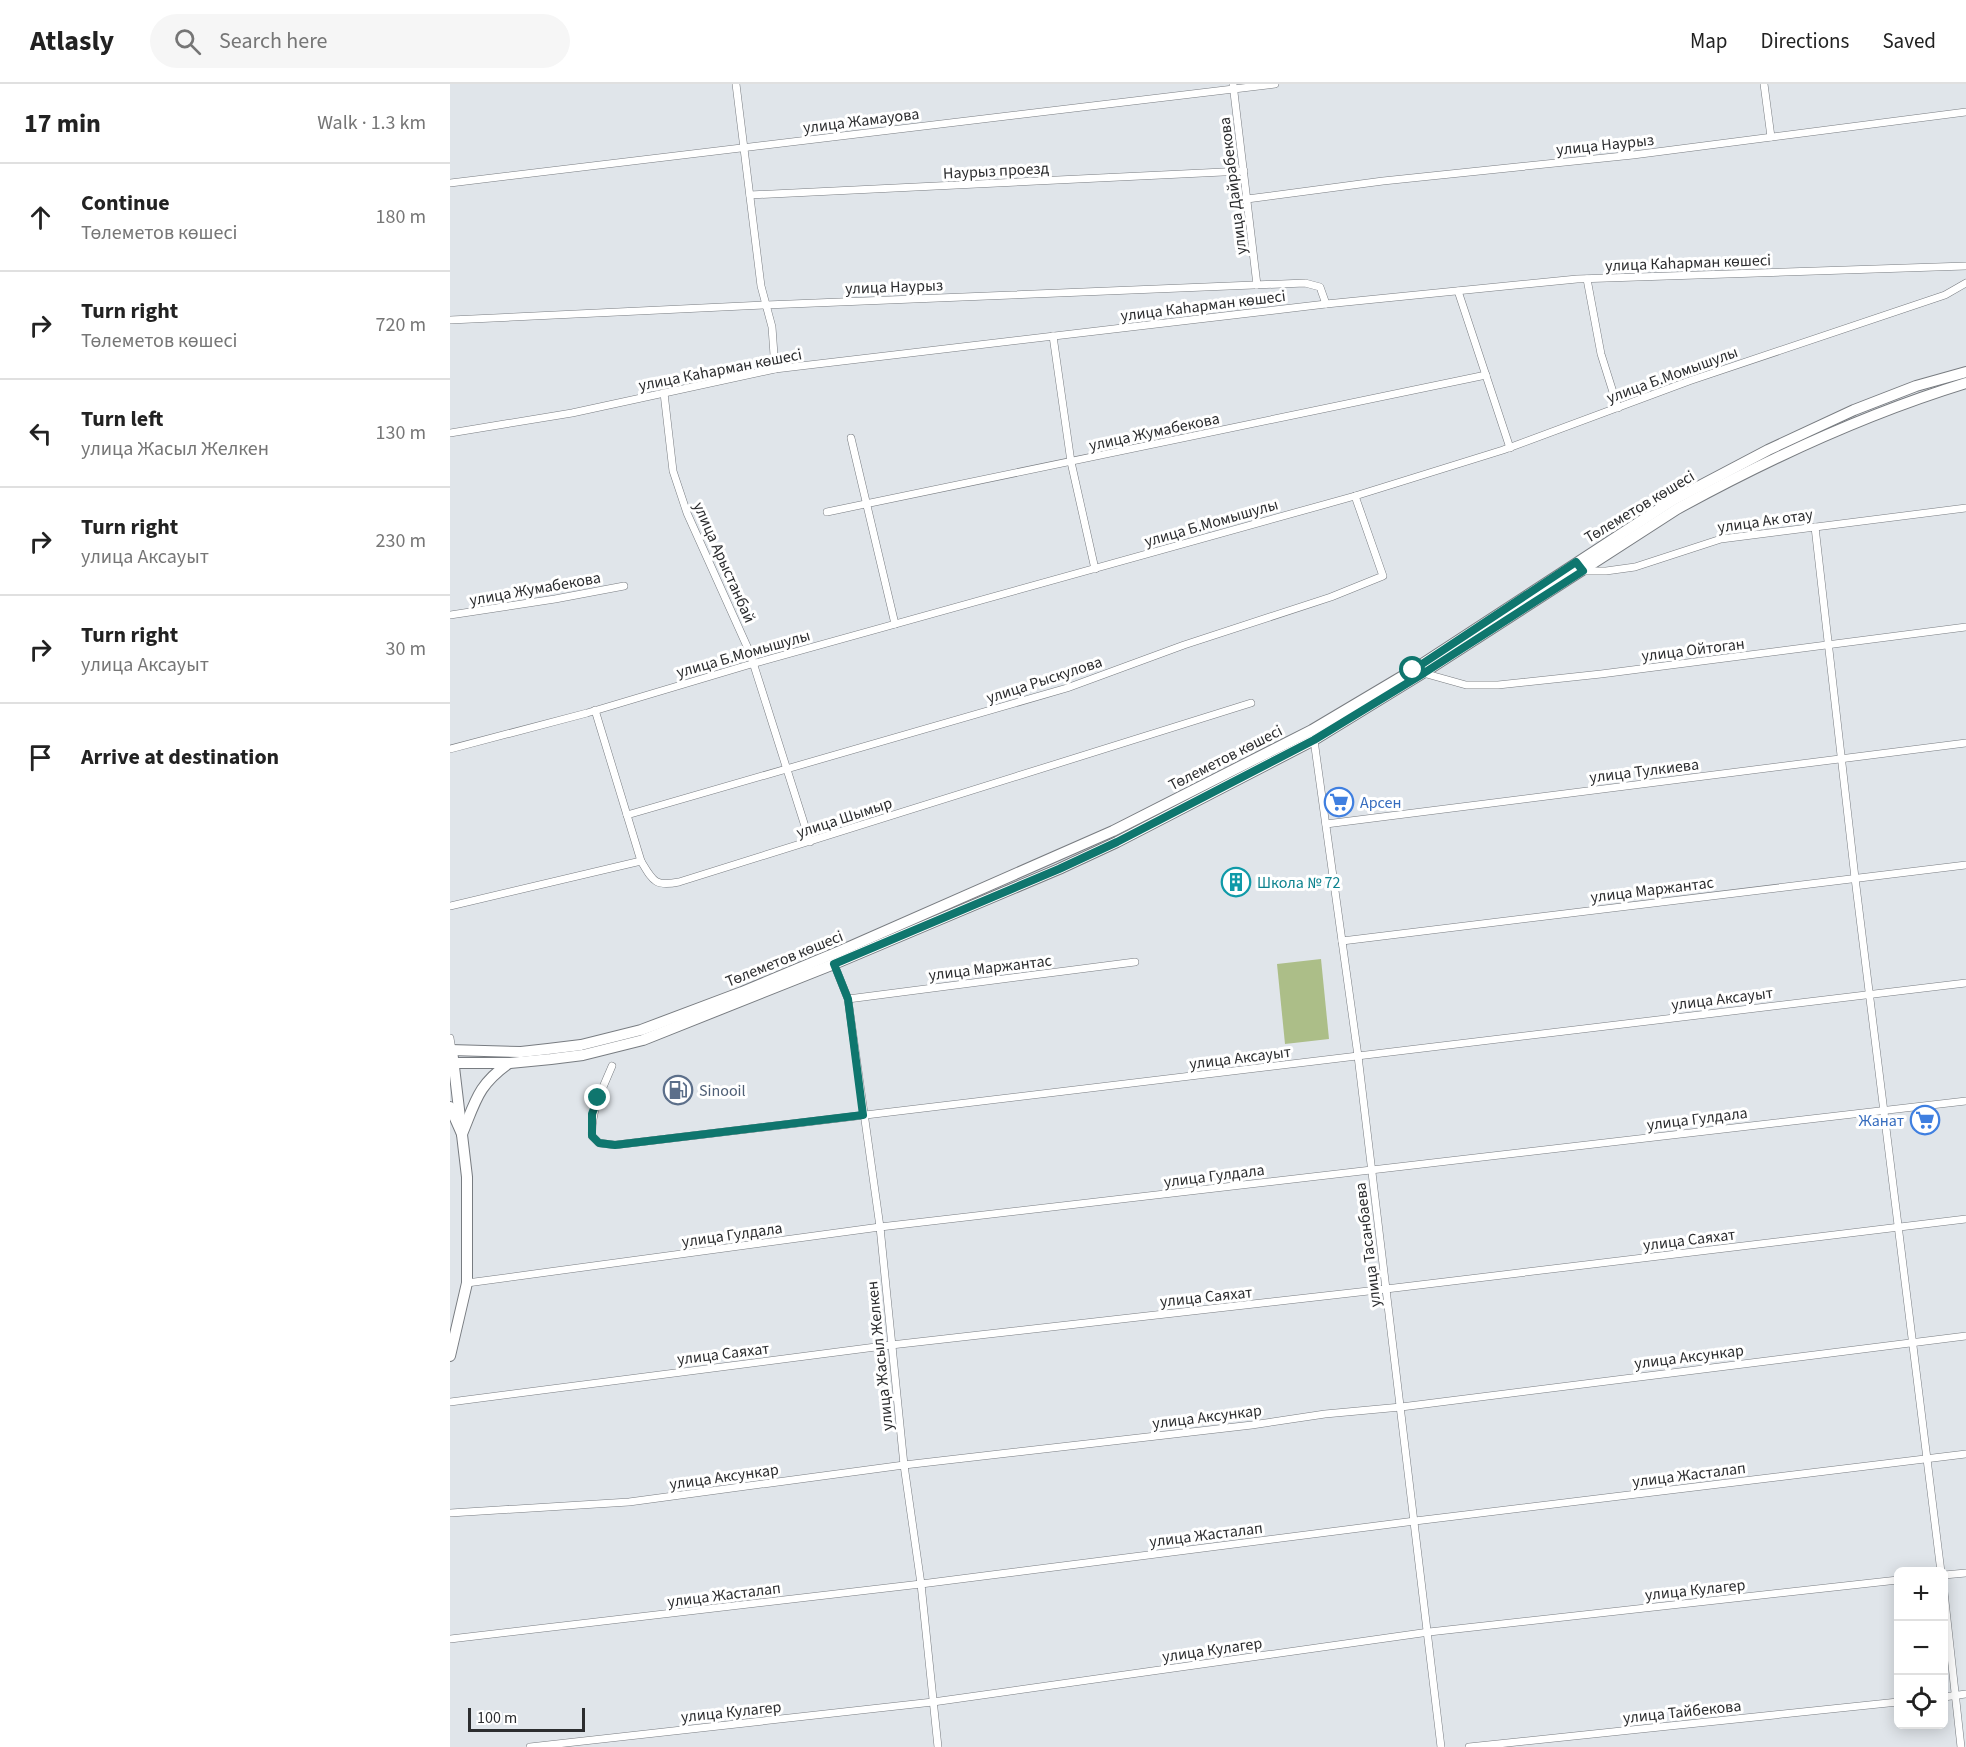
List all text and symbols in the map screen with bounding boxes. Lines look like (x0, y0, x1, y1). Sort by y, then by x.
search box (150, 14, 570, 68)
text: Atlasly (30, 21, 114, 61)
icon: search (171, 25, 204, 58)
text: Search here (219, 25, 328, 57)
text: Map (1690, 26, 1728, 56)
text: Directions (1761, 26, 1849, 56)
text: Saved (1882, 26, 1936, 56)
street label: улица Жамауова (802, 103, 921, 139)
text: 17 min (24, 105, 101, 142)
text: Walk · 1.3 km (317, 109, 426, 137)
street label: улица Дайрабекова (1214, 116, 1252, 256)
street label: улица Наурыз (1555, 129, 1655, 161)
street label: Наурыз проезд (942, 157, 1050, 185)
text: Continue (81, 187, 170, 219)
icon: ahead (24, 201, 57, 234)
text: 180 m (376, 203, 426, 231)
text: Төлеметов көшесі (81, 219, 237, 247)
street label: улица Каһарман көшесі (1605, 249, 1771, 277)
street label: улица Наурыз (845, 274, 943, 300)
street label: улица Каһарман көшесі (1119, 285, 1287, 327)
text: Turn right (81, 295, 178, 327)
icon: right (24, 309, 57, 342)
text: 720 m (376, 311, 426, 339)
text: Төлеметов көшесі (81, 327, 237, 355)
street label: улица Б.Момышулы (1604, 341, 1741, 409)
street label: улица Каһарман көшесі (637, 343, 804, 397)
text: Turn left (81, 403, 163, 435)
street label: улица Жумабекова (1087, 407, 1222, 457)
icon: left (24, 417, 57, 450)
text: 130 m (376, 419, 426, 447)
text: улица Жасыл Желкен (81, 435, 269, 463)
street label: Төлеметов көшесі (1580, 465, 1699, 549)
street label: улица Б.Момышулы (1142, 493, 1281, 553)
street label: улица Арыстанбай (688, 498, 761, 626)
street label: улица Ак отау (1716, 503, 1815, 539)
text: Turn right (81, 511, 178, 543)
icon: right (24, 525, 57, 558)
text: 230 m (376, 527, 426, 555)
text: улица Аксауыт (81, 543, 209, 571)
street label: улица Жумабекова (468, 567, 603, 611)
text: Turn right (81, 619, 178, 651)
street label: улица Б.Момышулы (674, 624, 813, 684)
icon: right (24, 633, 57, 666)
street label: улица Ойтоган (1640, 633, 1746, 667)
text: 30 m (386, 635, 426, 663)
text: улица Аксауыт (81, 651, 209, 679)
street label: улица Рыскулова (984, 651, 1105, 709)
route start (1399, 656, 1425, 682)
street label: Төлеметов көшесі (1165, 720, 1286, 796)
icon: arrive (24, 741, 57, 774)
text: Arrive at destination (81, 741, 279, 773)
street label: улица Тулкиева (1588, 753, 1700, 789)
supermarket icon: Арсен (1323, 786, 1355, 818)
street label: улица Шымыр (793, 792, 895, 844)
place label: Арсен (1360, 792, 1401, 814)
building icon: Школа № 72 (1220, 866, 1252, 898)
place label: Школа № 72 (1257, 872, 1341, 894)
street label: улица Маржантас (1589, 872, 1715, 908)
street label: Төлеметов көшесі (722, 925, 847, 993)
street label: улица Маржантас (927, 950, 1053, 986)
street label: улица Аксауыт (1670, 982, 1774, 1016)
street label: улица Аксауыт (1188, 1041, 1292, 1075)
fuel station icon: Sinooil (662, 1074, 694, 1106)
place label: Sinooil (699, 1080, 746, 1102)
route end (584, 1084, 610, 1110)
street label: улица Гулдала (1645, 1102, 1749, 1136)
supermarket icon: Жанат (1909, 1104, 1941, 1136)
place label: Жанат (1858, 1110, 1904, 1132)
street label: улица Гулдала (1162, 1159, 1266, 1193)
street label: улица Тасанбаева (1349, 1181, 1387, 1309)
street label: улица Гулдала (680, 1217, 784, 1253)
street label: улица Саяхат (1642, 1223, 1736, 1257)
street label: улица Жасыл Желкен (861, 1280, 899, 1432)
street label: улица Саяхат (1159, 1281, 1253, 1313)
street label: улица Саяхат (676, 1337, 770, 1371)
street label: улица Аксункар (1633, 1339, 1745, 1375)
street label: улица Аксункар (1151, 1399, 1263, 1435)
street label: улица Жасталап (1631, 1457, 1747, 1493)
street label: улица Аксункар (668, 1458, 780, 1496)
street label: улица Жасталап (1148, 1517, 1264, 1553)
map controls (1894, 1567, 1948, 1729)
button: + (1894, 1567, 1948, 1621)
street label: улица Кулагер (1644, 1574, 1746, 1606)
street label: улица Жасталап (666, 1577, 782, 1613)
button: − (1894, 1621, 1948, 1675)
street label: улица Кулагер (1161, 1632, 1264, 1668)
button: locate (1894, 1675, 1948, 1729)
street label: улица Тайбекова (1622, 1695, 1742, 1729)
street label: улица Кулагер (680, 1696, 782, 1728)
scale bar (468, 1705, 585, 1732)
text: 100 m (477, 1707, 517, 1729)

